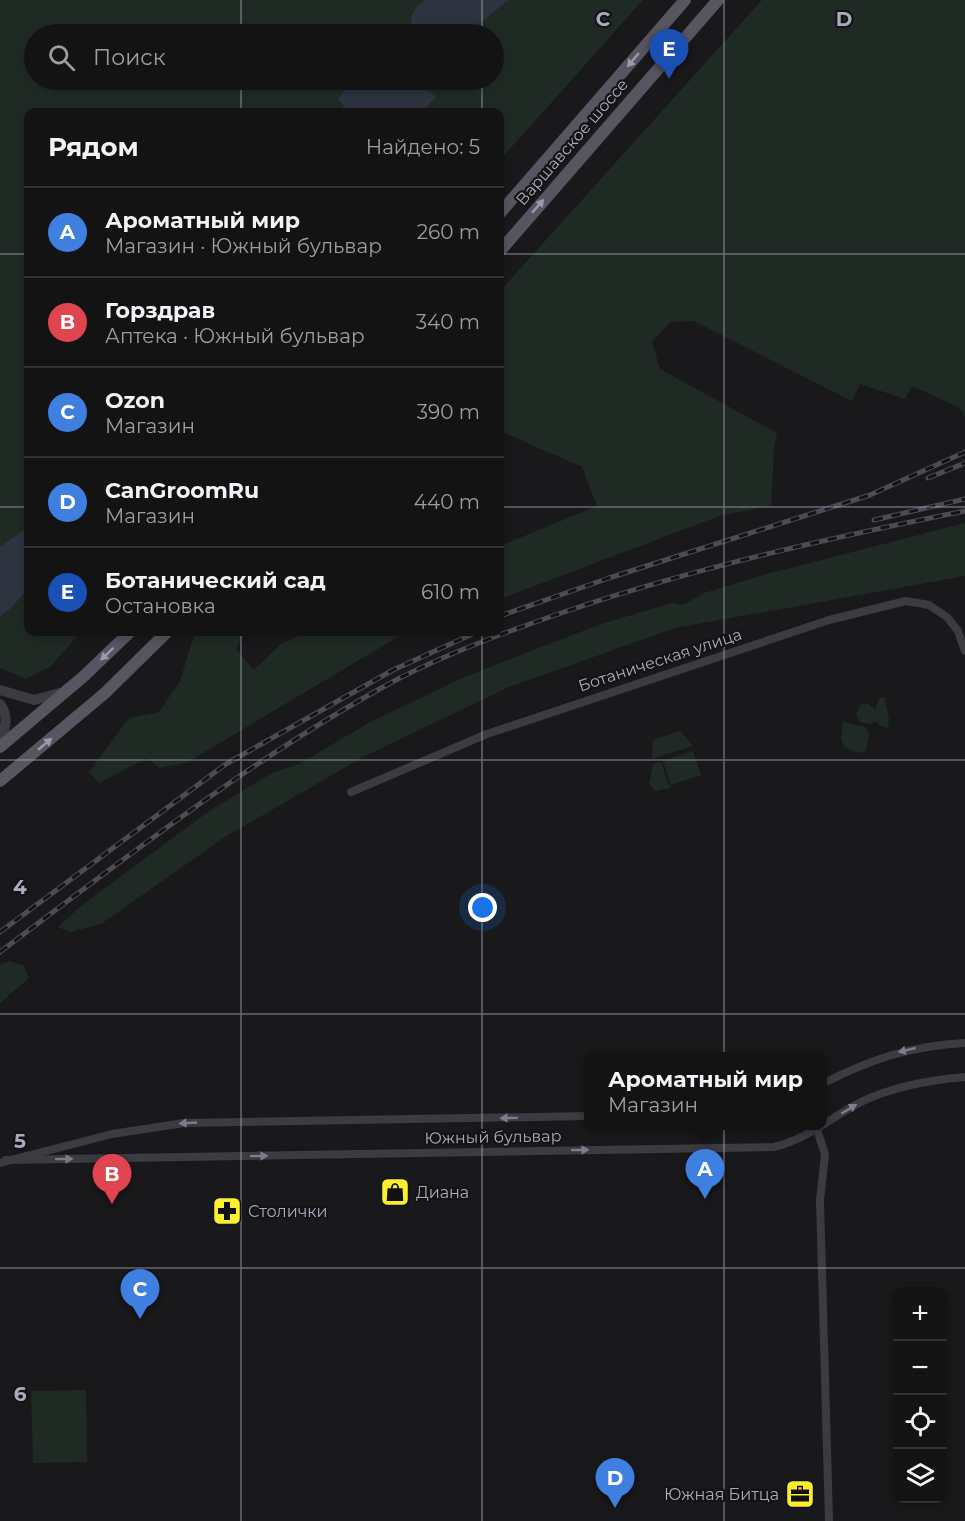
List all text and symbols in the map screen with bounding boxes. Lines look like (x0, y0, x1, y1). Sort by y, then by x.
text: C (596, 7, 611, 31)
text: D (836, 7, 852, 31)
search box (24, 24, 504, 90)
pin: E (650, 29, 688, 79)
icon: search (45, 41, 78, 74)
text: Поиск (93, 44, 165, 71)
one-way arrow (627, 52, 640, 67)
street label: Варшавское шоссе (512, 75, 632, 209)
text: Рядом (48, 131, 139, 163)
text: Найдено: 5 (366, 135, 480, 159)
one-way arrow (531, 199, 545, 214)
text: Ароматный мир (105, 207, 300, 234)
text: A (60, 220, 75, 244)
text: 260 m (417, 220, 480, 244)
text: Магазин · Южный бульвар (105, 234, 382, 258)
text: Горздрав (105, 297, 215, 324)
text: B (60, 310, 75, 334)
text: 340 m (416, 310, 480, 334)
text: Аптека · Южный бульвар (105, 324, 365, 348)
text: Ozon (105, 387, 165, 414)
text: C (60, 400, 75, 424)
text: 390 m (417, 400, 480, 424)
text: Магазин (105, 414, 195, 438)
text: CanGroomRu (105, 477, 259, 504)
text: D (59, 490, 76, 514)
text: 440 m (414, 490, 480, 514)
text: Магазин (105, 504, 195, 528)
text: Ботанический сад (105, 567, 326, 594)
text: E (61, 580, 74, 604)
text: 610 m (421, 580, 480, 604)
text: Остановка (105, 594, 216, 618)
street label: Ботаническая улица (576, 625, 744, 695)
one-way arrow (101, 646, 115, 660)
one-way arrow (37, 738, 52, 751)
text: 4 (13, 875, 27, 899)
your location (468, 893, 497, 922)
one-way arrow (898, 1046, 916, 1056)
popup (584, 1052, 827, 1130)
text: Ароматный мир (608, 1066, 803, 1093)
text: Магазин (608, 1093, 698, 1117)
one-way arrow (841, 1103, 857, 1114)
one-way arrow (499, 1113, 518, 1122)
one-way arrow (178, 1119, 197, 1128)
street label: Южный бульвар (424, 1126, 562, 1148)
text: 5 (14, 1129, 26, 1153)
one-way arrow (571, 1146, 590, 1155)
pin: A (686, 1150, 724, 1199)
one-way arrow (250, 1151, 269, 1161)
one-way arrow (55, 1154, 74, 1164)
pin: B (92, 1154, 132, 1204)
shop icon: Диана (379, 1176, 411, 1208)
place label: Диана (416, 1183, 469, 1202)
pharmacy icon: Столички (211, 1195, 243, 1227)
place label: Столички (248, 1202, 328, 1221)
pin: C (120, 1270, 160, 1319)
map controls (893, 1287, 947, 1503)
button: + (893, 1287, 947, 1341)
button: − (893, 1341, 947, 1395)
text: 6 (14, 1382, 27, 1406)
button: locate (893, 1395, 947, 1449)
button: layers (893, 1449, 947, 1503)
pin: D (596, 1458, 634, 1508)
office icon: Южная Битца (784, 1478, 816, 1510)
place label: Южная Битца (664, 1485, 779, 1504)

